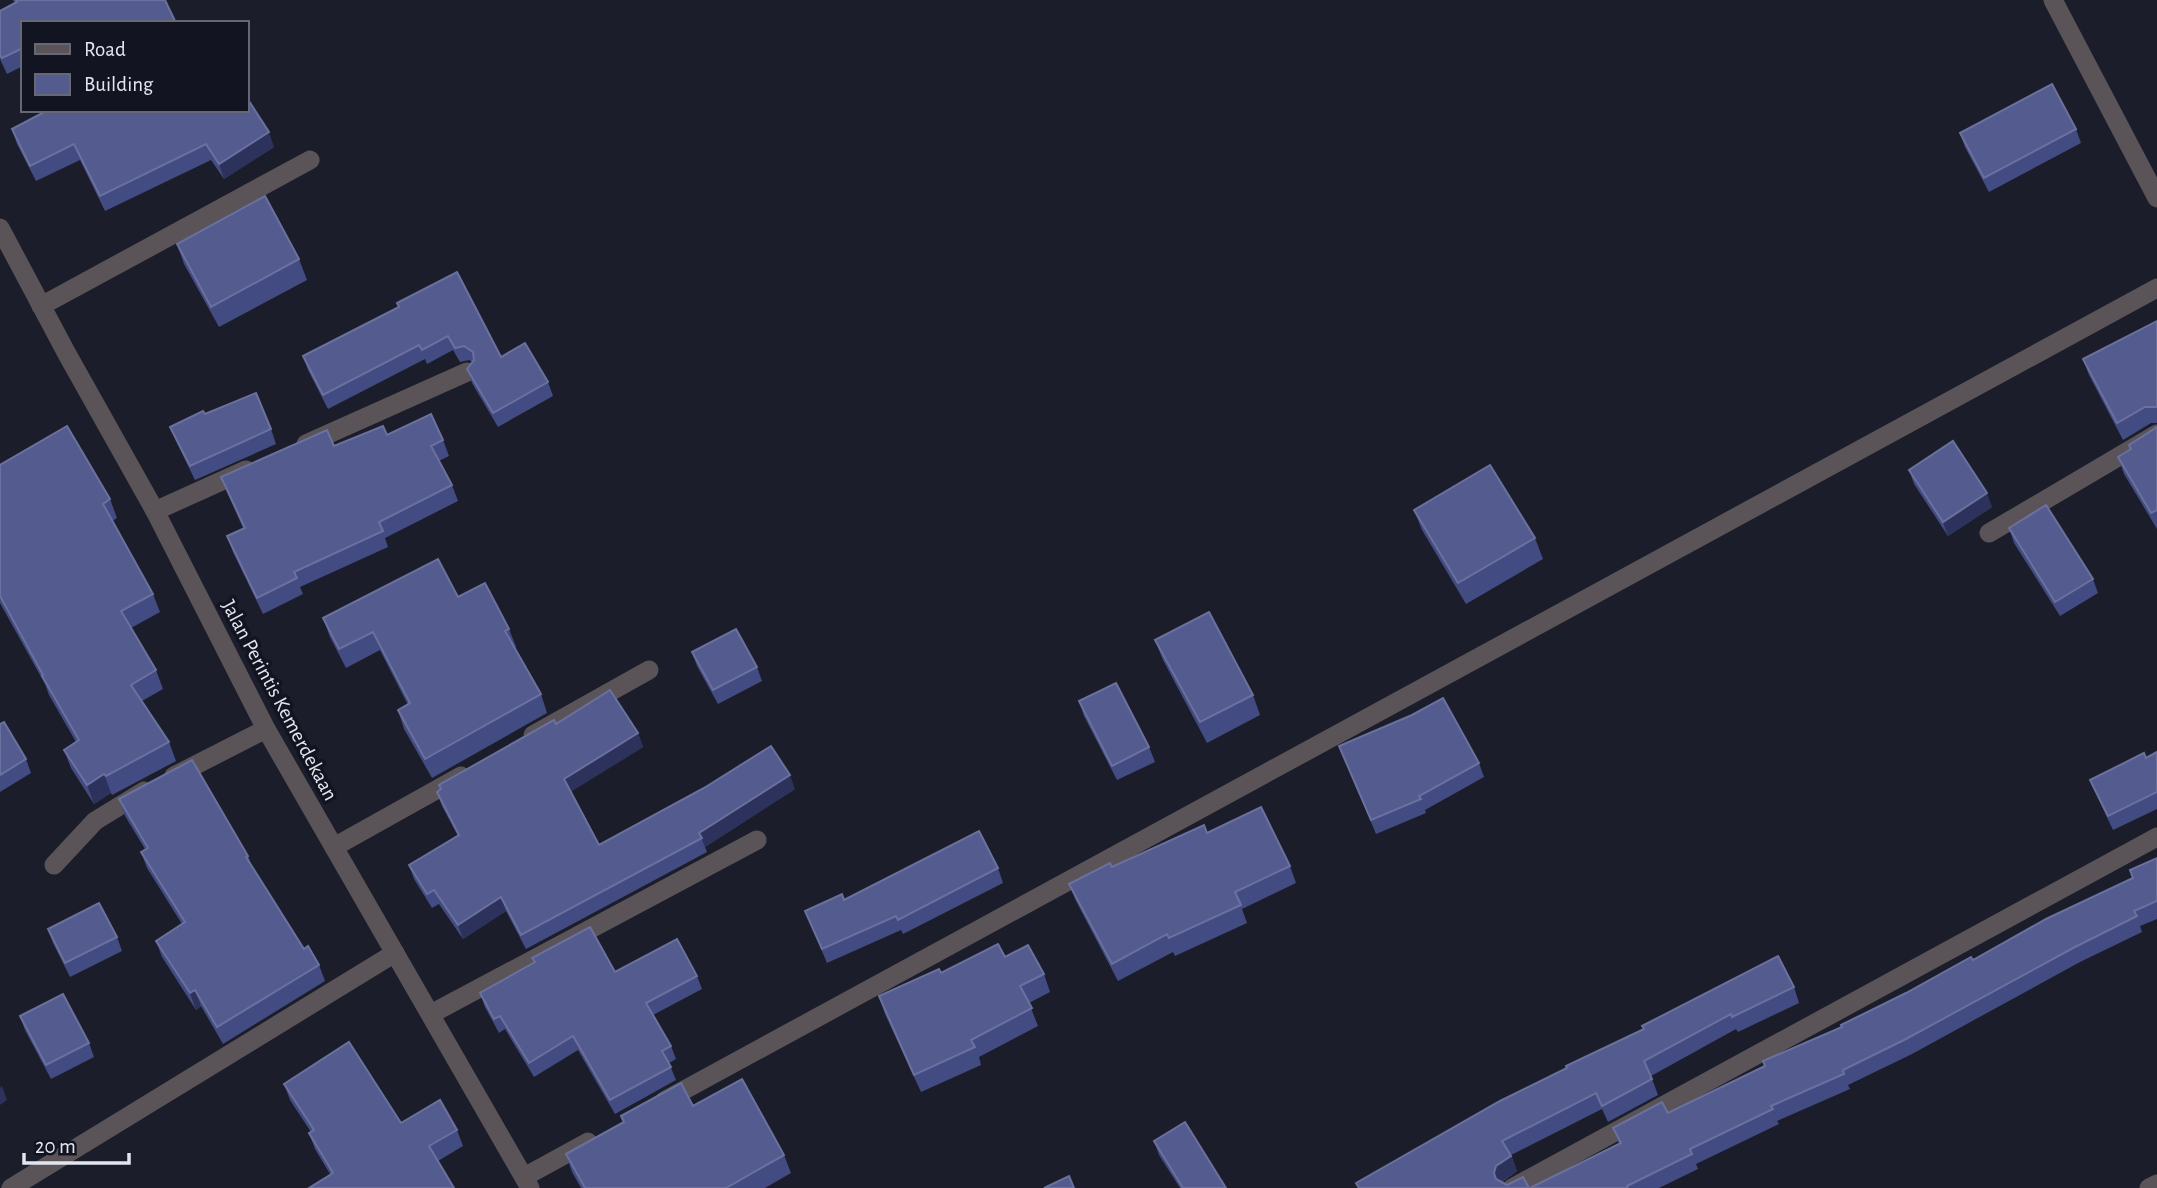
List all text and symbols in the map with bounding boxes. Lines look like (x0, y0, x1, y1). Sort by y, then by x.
legend (21, 21, 248, 112)
text: Road (84, 39, 126, 60)
text: Building (84, 74, 154, 95)
street label: Jalan Perintis Kemerdekaan (218, 596, 341, 804)
scale bar (24, 1122, 130, 1166)
text: 20 m (35, 1136, 76, 1157)

